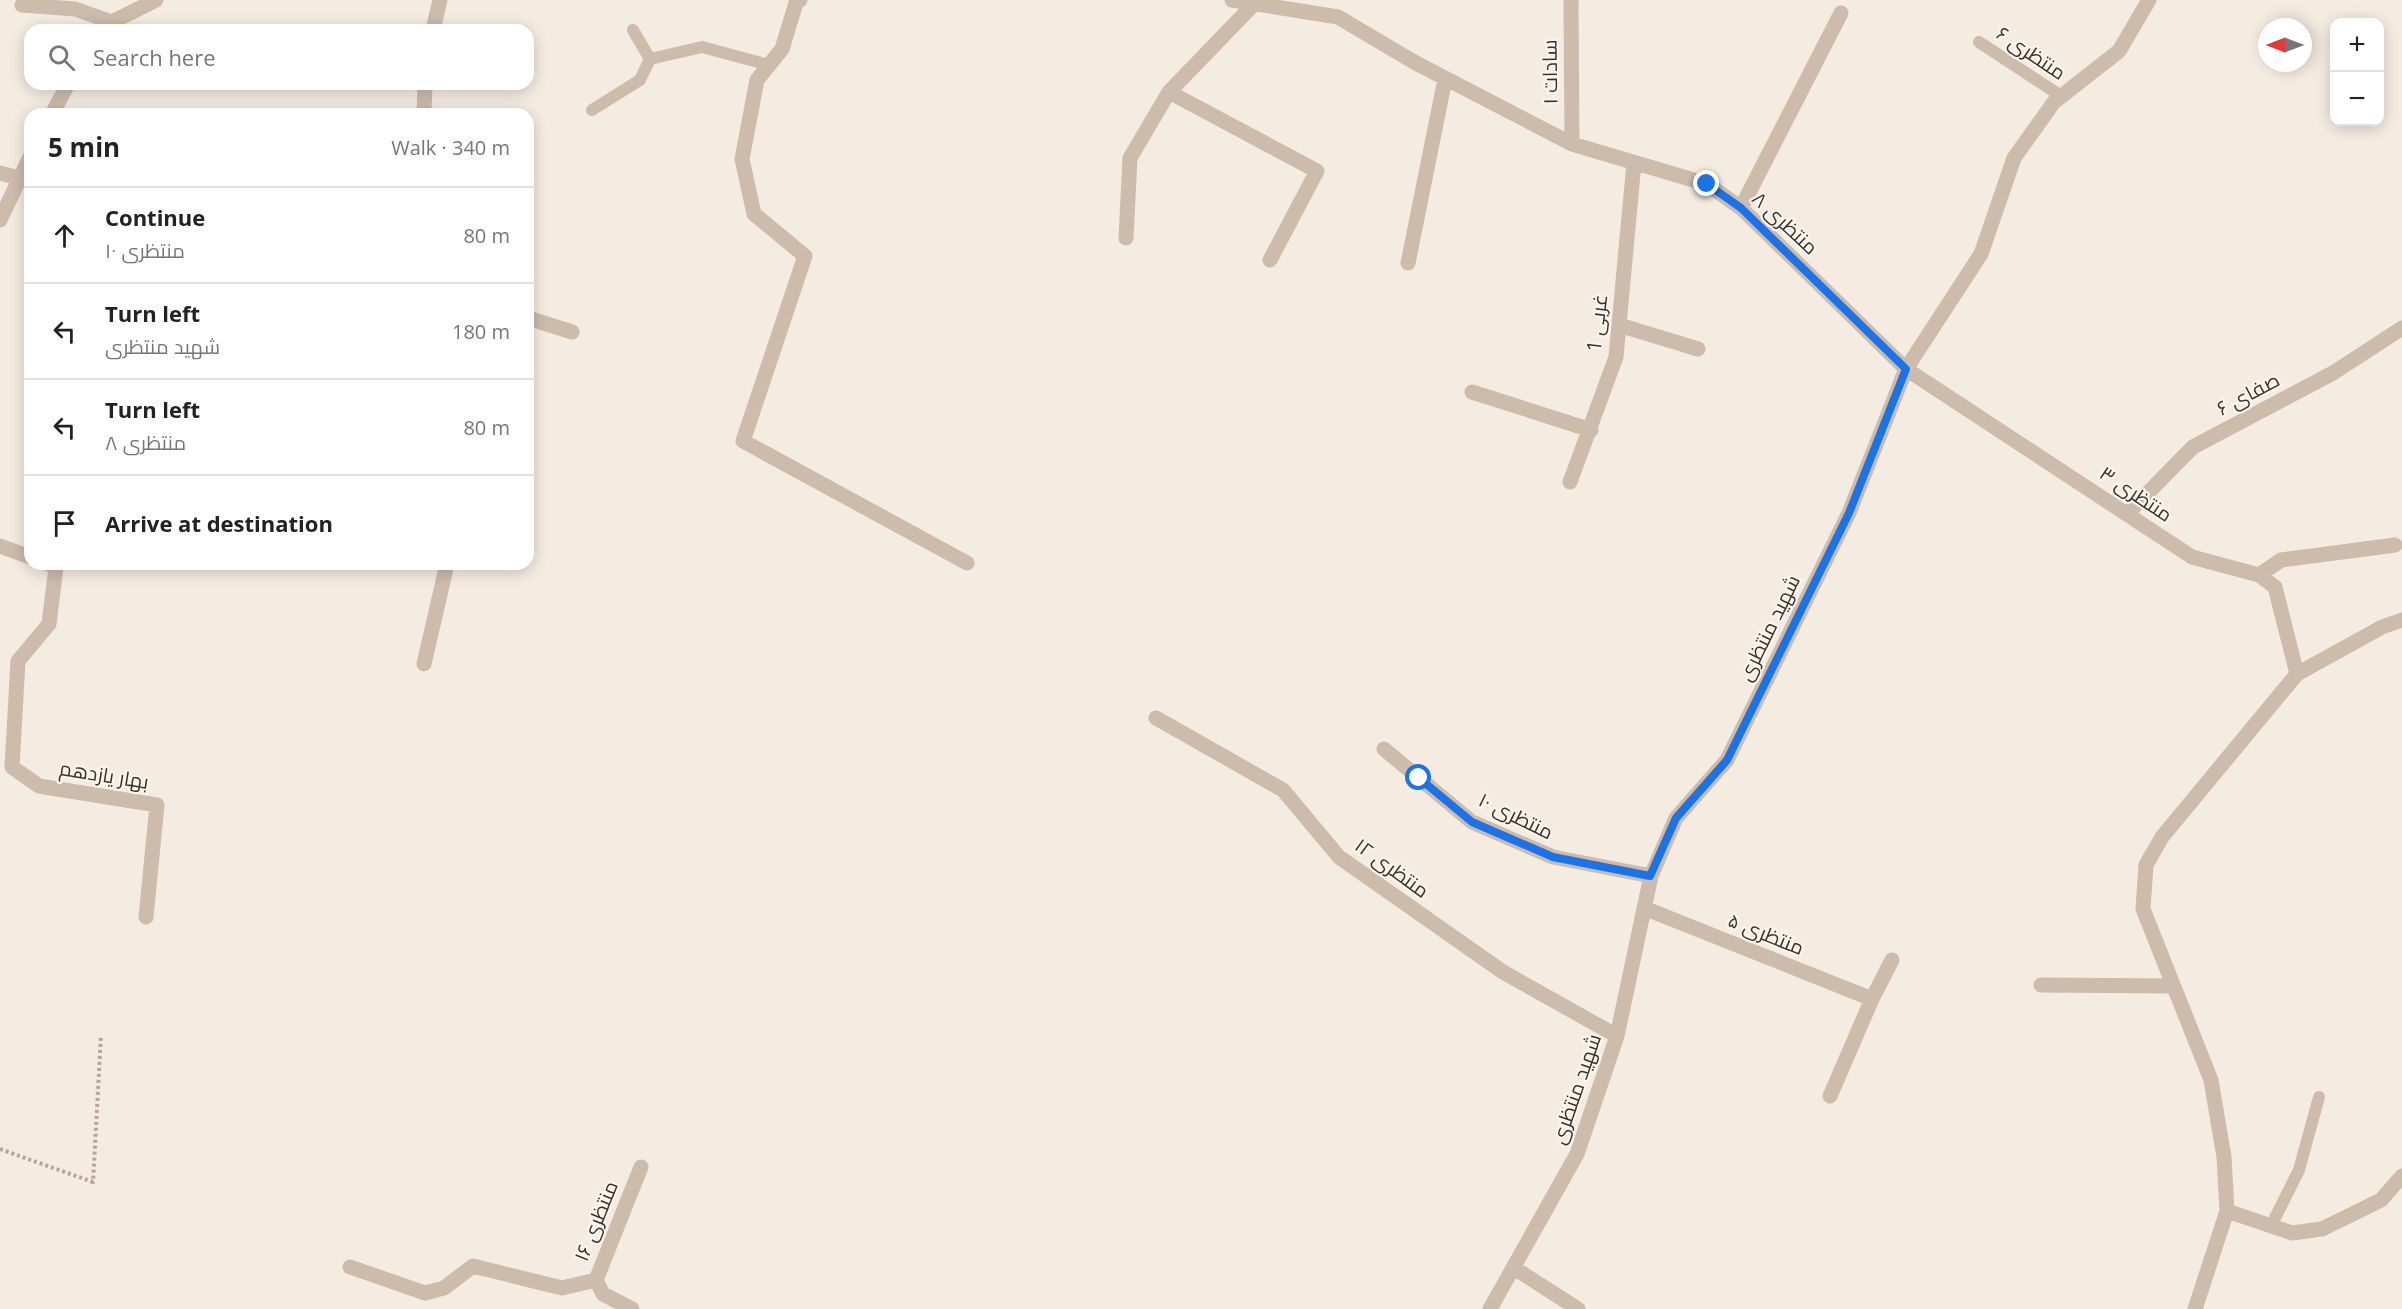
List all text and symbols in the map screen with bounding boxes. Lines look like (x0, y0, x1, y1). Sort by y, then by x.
north arrow (2258, 18, 2312, 72)
map controls (2330, 18, 2384, 126)
button: + (2330, 18, 2384, 72)
street label: منتظری ۶ (1991, 20, 2071, 86)
search box (24, 24, 534, 90)
street label: سادات ۱ (1535, 39, 1564, 105)
icon: search (45, 41, 78, 74)
text: Search here (93, 42, 216, 72)
button: − (2330, 72, 2384, 126)
text: 5 min (48, 129, 120, 165)
text: Walk · 340 m (391, 134, 510, 161)
route end (1693, 170, 1719, 196)
street label: منتظری ۸ (1746, 185, 1824, 260)
text: Continue (105, 202, 205, 232)
icon: ahead (48, 219, 81, 252)
text: 80 m (463, 222, 510, 249)
text: منتظری ۱۰ (105, 237, 185, 264)
street label: غربی 1 (1580, 293, 1613, 353)
text: Turn left (105, 298, 200, 328)
icon: left (48, 315, 81, 348)
text: 180 m (452, 318, 510, 345)
text: شهید منتظری (105, 333, 220, 360)
street label: صفای ۶ (2212, 366, 2284, 421)
text: Turn left (105, 394, 200, 424)
icon: left (48, 411, 81, 444)
text: 80 m (463, 414, 510, 441)
text: منتظری ۸ (105, 429, 186, 456)
street label: منتظری ۳ (2095, 459, 2178, 528)
icon: arrive (48, 507, 81, 540)
text: Arrive at destination (105, 508, 333, 538)
street label: شهید منتظری (1731, 570, 1806, 685)
street label: بهار یازدهم (57, 754, 151, 796)
route start (1405, 764, 1431, 790)
street label: منتظری ۱۰ (1474, 786, 1558, 845)
street label: منتظری ۱۲ (1350, 832, 1435, 904)
street label: منتظری ۵ (1724, 906, 1808, 961)
street label: شهید منتظری (1544, 1030, 1607, 1148)
street label: منتظری ۱۶ (567, 1177, 624, 1265)

